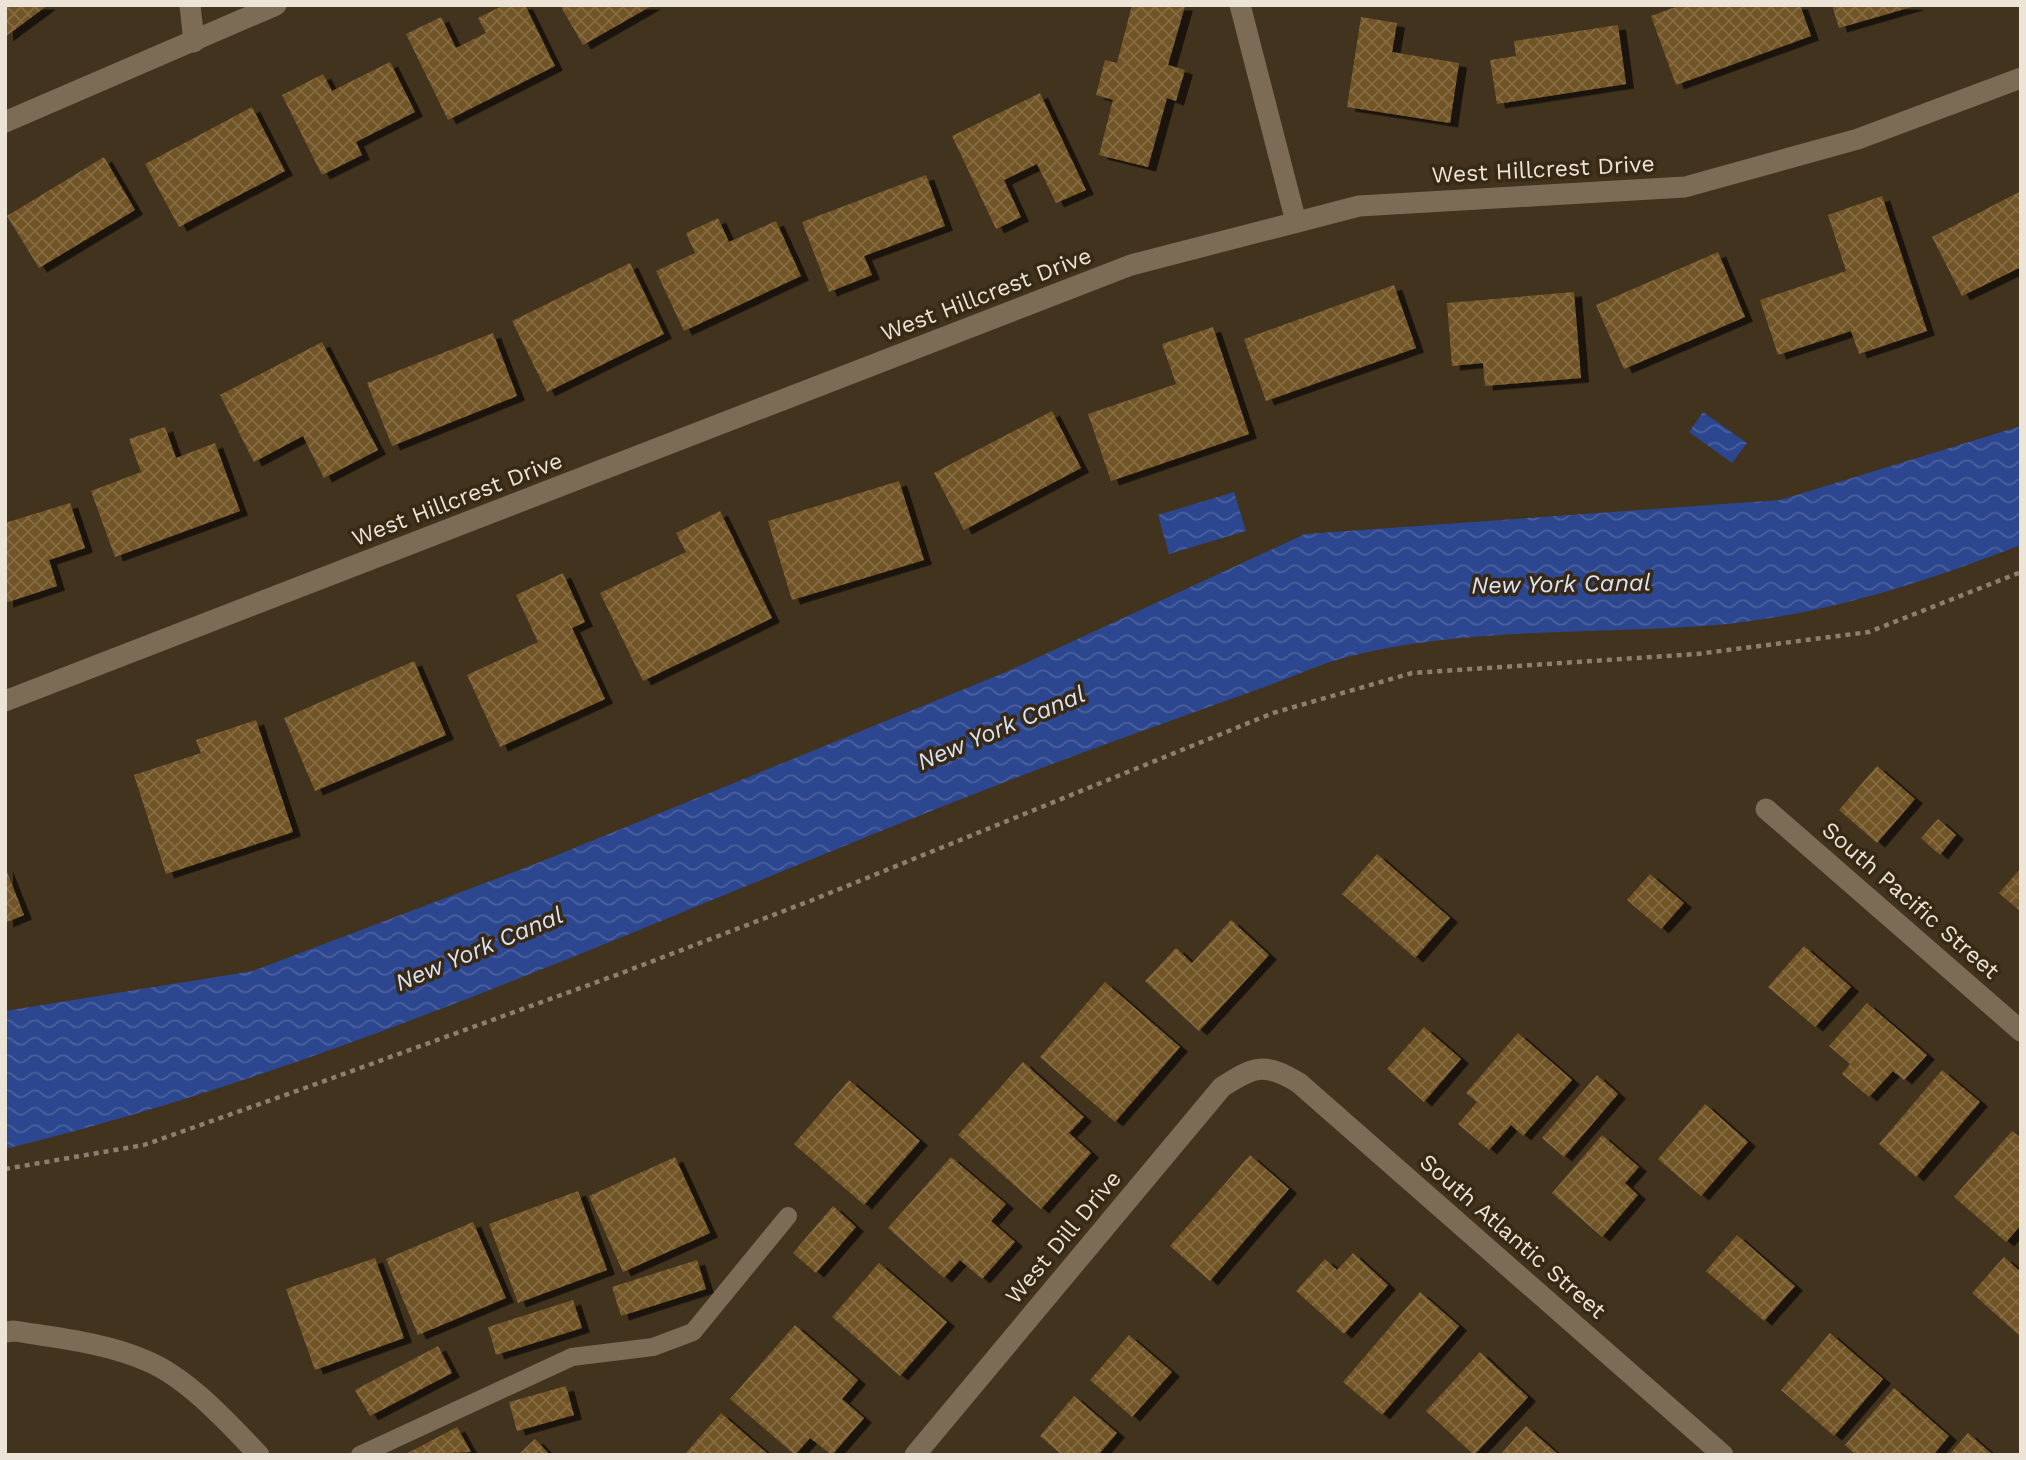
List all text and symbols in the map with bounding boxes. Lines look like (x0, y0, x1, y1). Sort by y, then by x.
street label: West Hillcrest Drive (1431, 150, 1655, 189)
street label: West Hillcrest Drive (877, 242, 1095, 347)
street label: West Hillcrest Drive (348, 447, 566, 552)
water label: New York Canal (1471, 568, 1651, 600)
water label: New York Canal (913, 680, 1089, 776)
street label: South Pacific Street (1817, 816, 2005, 985)
water label: New York Canal (391, 901, 567, 997)
street label: South Atlantic Street (1414, 1148, 1611, 1325)
street label: West Dill Drive (1000, 1165, 1127, 1309)

